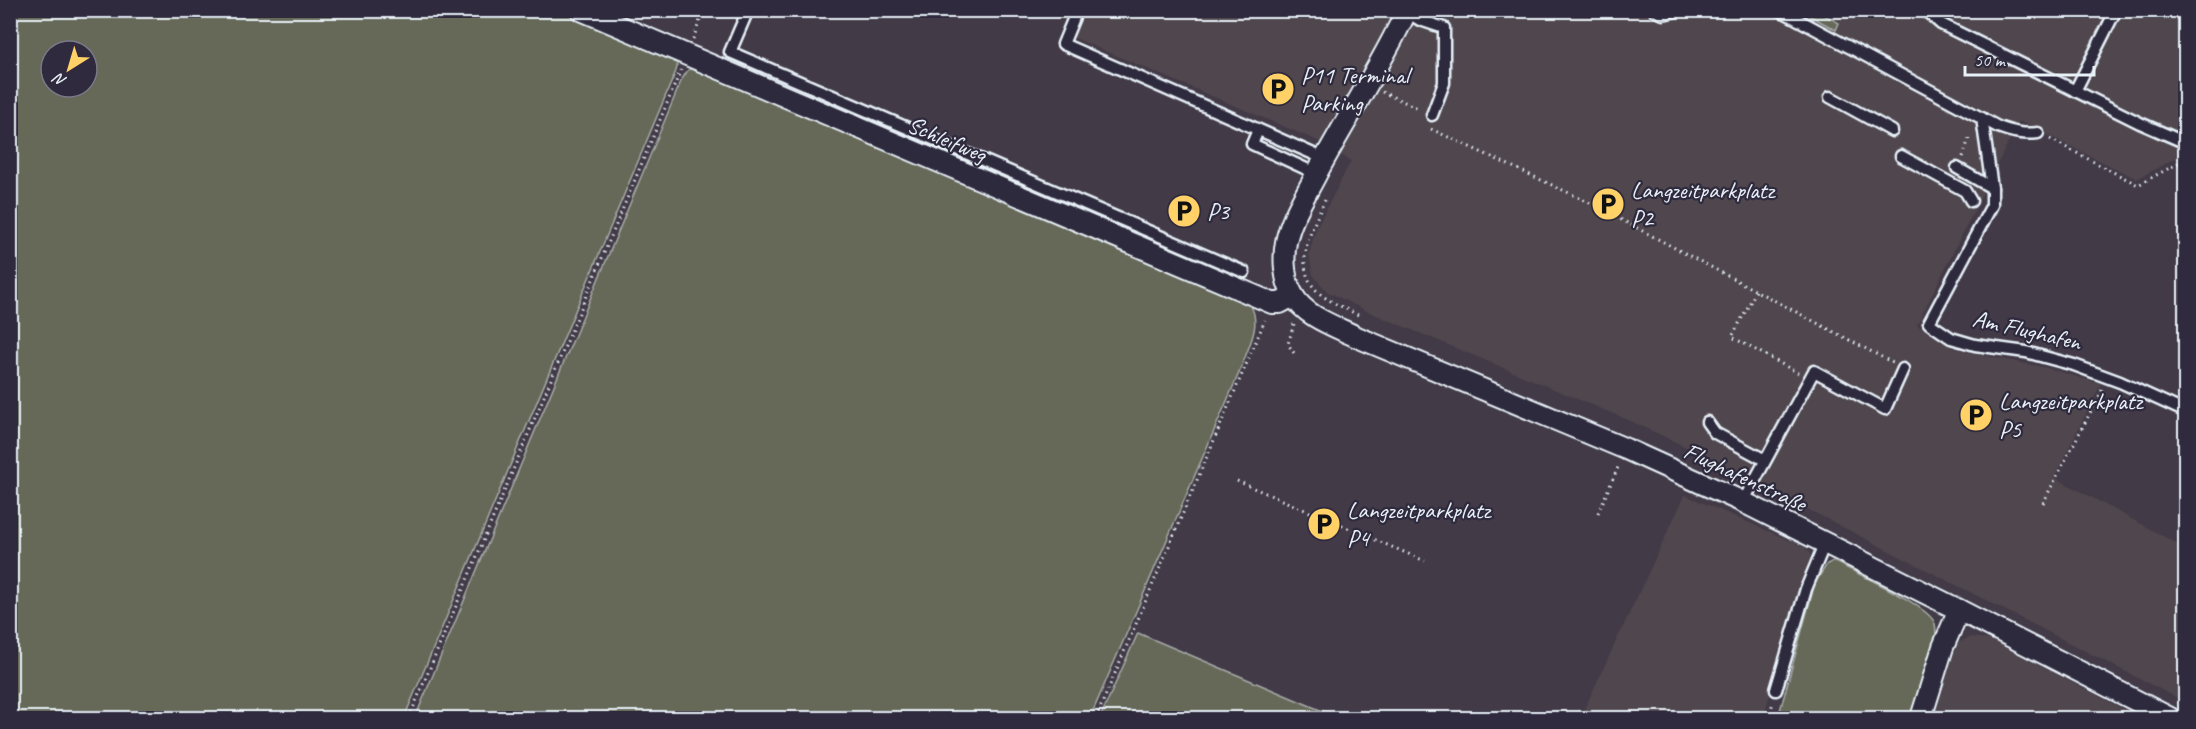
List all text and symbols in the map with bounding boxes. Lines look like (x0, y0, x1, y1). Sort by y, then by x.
north arrow (39, 39, 99, 99)
scale bar (1965, 39, 2094, 77)
text: 50 m (1974, 49, 2007, 71)
place label: P11 Terminal Parking (1301, 60, 1413, 118)
text: N (48, 67, 71, 91)
parking icon: P11 Terminal Parking (1260, 71, 1296, 107)
street label: Schleifweg (903, 109, 992, 170)
place label: Langzeitparkplatz P2 (1631, 175, 1776, 233)
parking icon: Langzeitparkplatz P2 (1590, 186, 1626, 222)
parking icon: P3 (1166, 193, 1202, 229)
place label: P3 (1207, 196, 1231, 226)
street label: Am Flughafen (1970, 303, 2085, 357)
place label: Langzeitparkplatz P5 (1999, 386, 2144, 444)
parking icon: Langzeitparkplatz P5 (1958, 397, 1994, 433)
street label: Flughafenstraße (1679, 436, 1813, 519)
place label: Langzeitparkplatz P4 (1347, 495, 1492, 553)
parking icon: Langzeitparkplatz P4 (1306, 506, 1342, 542)

